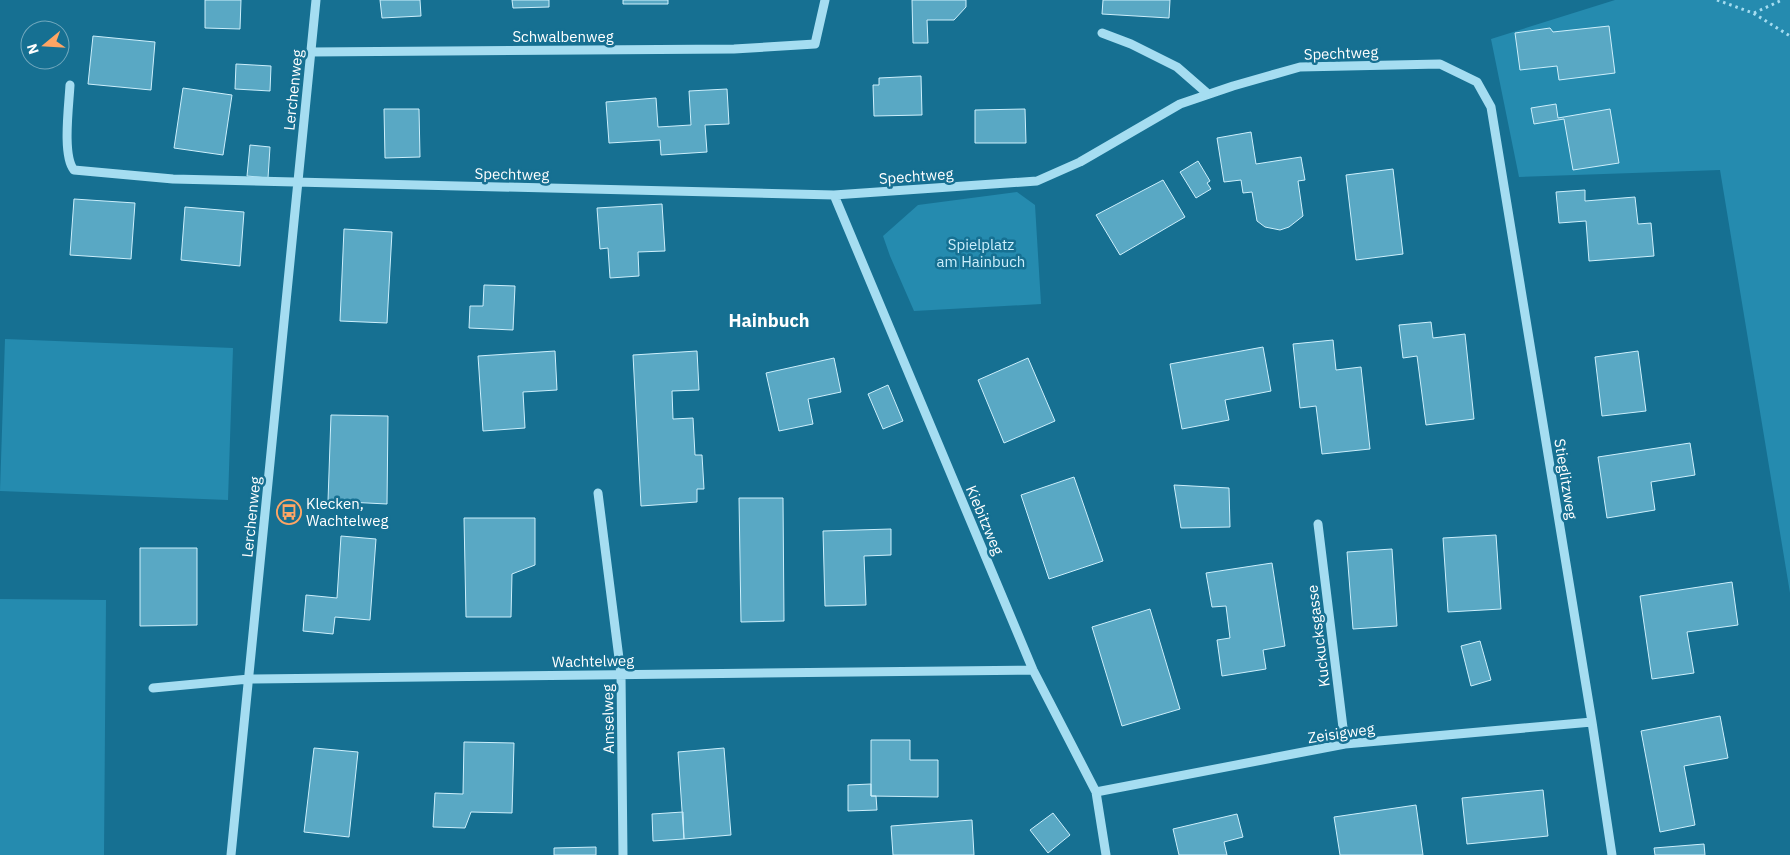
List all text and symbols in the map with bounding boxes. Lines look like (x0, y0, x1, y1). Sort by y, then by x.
north arrow (20, 20, 70, 70)
street label: Schwalbenweg (512, 27, 614, 46)
text: N (23, 41, 43, 57)
street label: Spechtweg (1303, 42, 1379, 64)
street label: Lerchenweg (279, 48, 307, 131)
street label: Spechtweg (475, 164, 550, 184)
street label: Spechtweg (878, 164, 954, 188)
park label: Spielplatz am Hainbuch (937, 235, 1025, 271)
district label: Hainbuch (729, 309, 809, 332)
street label: Stieglitzweg (1550, 437, 1582, 521)
street label: Lerchenweg (237, 475, 265, 558)
street label: Kiebitzweg (962, 482, 1008, 558)
place label: Klecken, Wachtelweg (306, 494, 388, 530)
bus stop icon: Klecken, Wachtelweg (276, 499, 302, 525)
street label: Kuckucksgasse (1302, 584, 1334, 688)
street label: Wachtelweg (552, 651, 634, 671)
street label: Amselweg (598, 684, 618, 754)
street label: Zeisigweg (1306, 719, 1376, 747)

